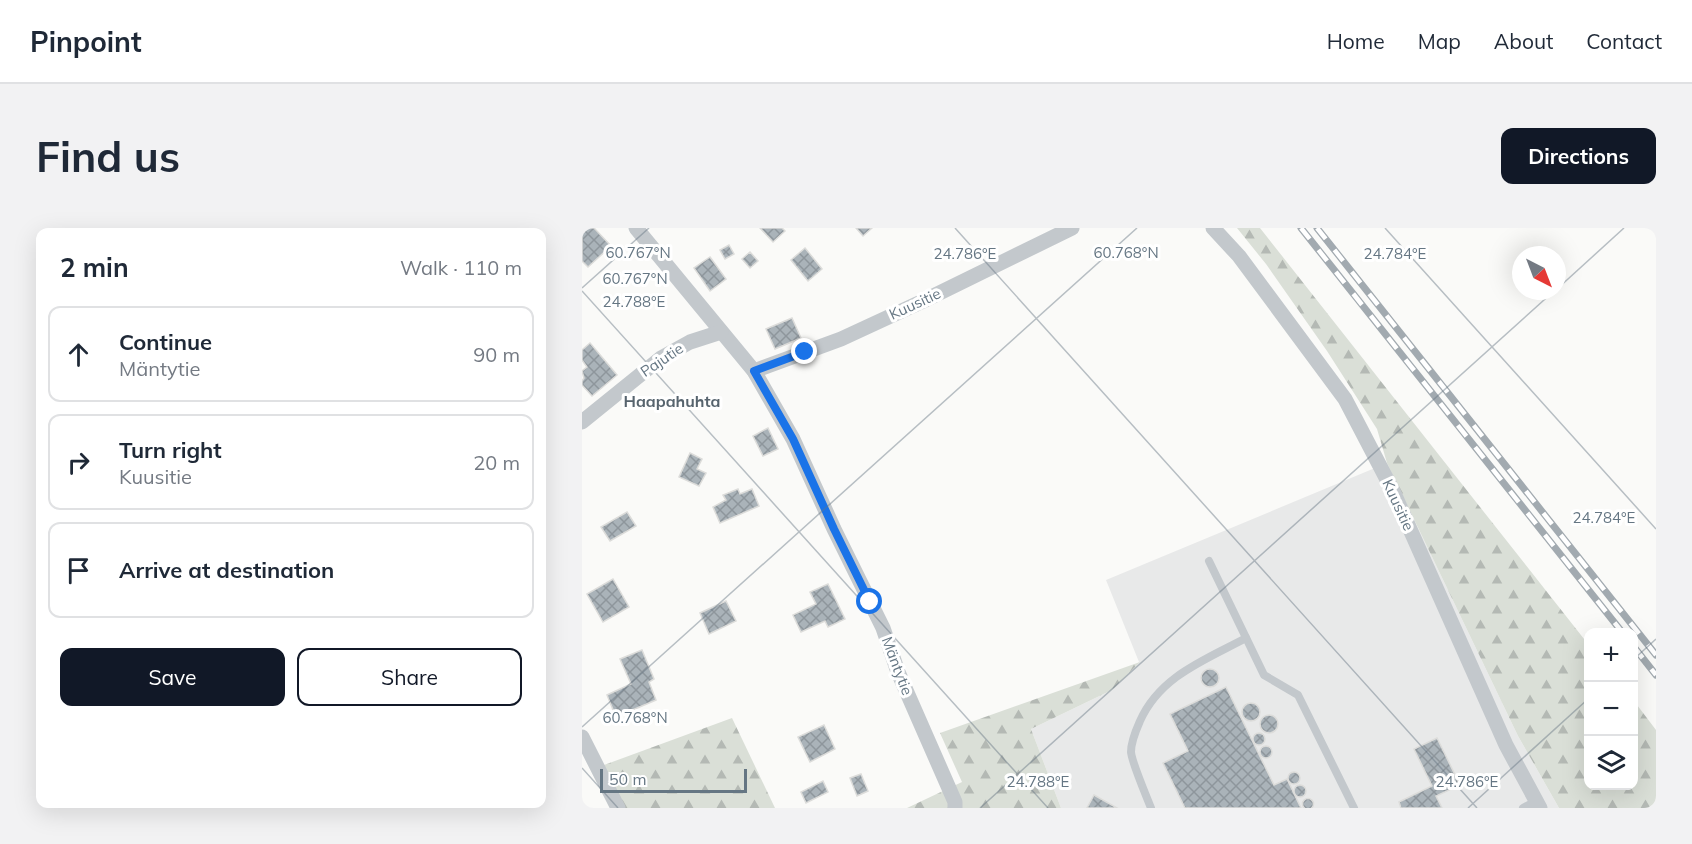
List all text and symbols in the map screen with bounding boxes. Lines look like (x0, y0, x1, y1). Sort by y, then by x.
text: Pinpoint (30, 24, 142, 59)
text: Home (1327, 28, 1385, 54)
text: Map (1418, 28, 1461, 54)
text: About (1494, 28, 1553, 54)
text: Contact (1586, 28, 1662, 54)
button: Directions (1501, 128, 1656, 184)
text: Find us (36, 130, 180, 183)
text: 60.767°N (605, 243, 671, 262)
text: 60.768°N (1093, 243, 1159, 262)
text: 24.786°E (934, 244, 997, 263)
text: 24.784°E (1364, 244, 1427, 263)
north arrow (1512, 246, 1566, 300)
text: 2 min (60, 251, 129, 284)
text: Walk · 110 m (400, 255, 522, 280)
text: 60.767°N (602, 269, 668, 288)
street label: Kuusitie (886, 283, 944, 324)
text: 24.788°E (603, 292, 666, 311)
text: Continue (119, 328, 212, 356)
icon: ahead (62, 338, 95, 371)
street label: Pajutie (637, 338, 687, 381)
route end (791, 338, 817, 364)
text: 90 m (473, 342, 520, 367)
text: Mäntytie (119, 356, 200, 381)
district label: Haapahuhta (624, 391, 720, 411)
text: Turn right (119, 436, 222, 464)
icon: right (62, 446, 95, 479)
text: 20 m (473, 450, 520, 475)
text: Kuusitie (119, 464, 192, 489)
street label: Kuusitie (1378, 476, 1419, 534)
text: 24.784°E (1573, 508, 1636, 527)
icon: arrive (62, 554, 95, 587)
text: Arrive at destination (119, 556, 334, 584)
route start (856, 588, 882, 614)
map controls (1584, 628, 1638, 790)
button: + (1584, 628, 1638, 682)
street label: Mäntytie (878, 634, 917, 698)
button: Save (60, 648, 285, 706)
button: Share (297, 648, 522, 706)
button: − (1584, 682, 1638, 736)
text: 60.768°N (602, 708, 668, 727)
button: layers (1584, 736, 1638, 790)
scale bar (600, 766, 747, 794)
text: 50 m (609, 769, 646, 789)
text: 24.788°E (1007, 772, 1070, 791)
text: 24.786°E (1436, 772, 1499, 791)

